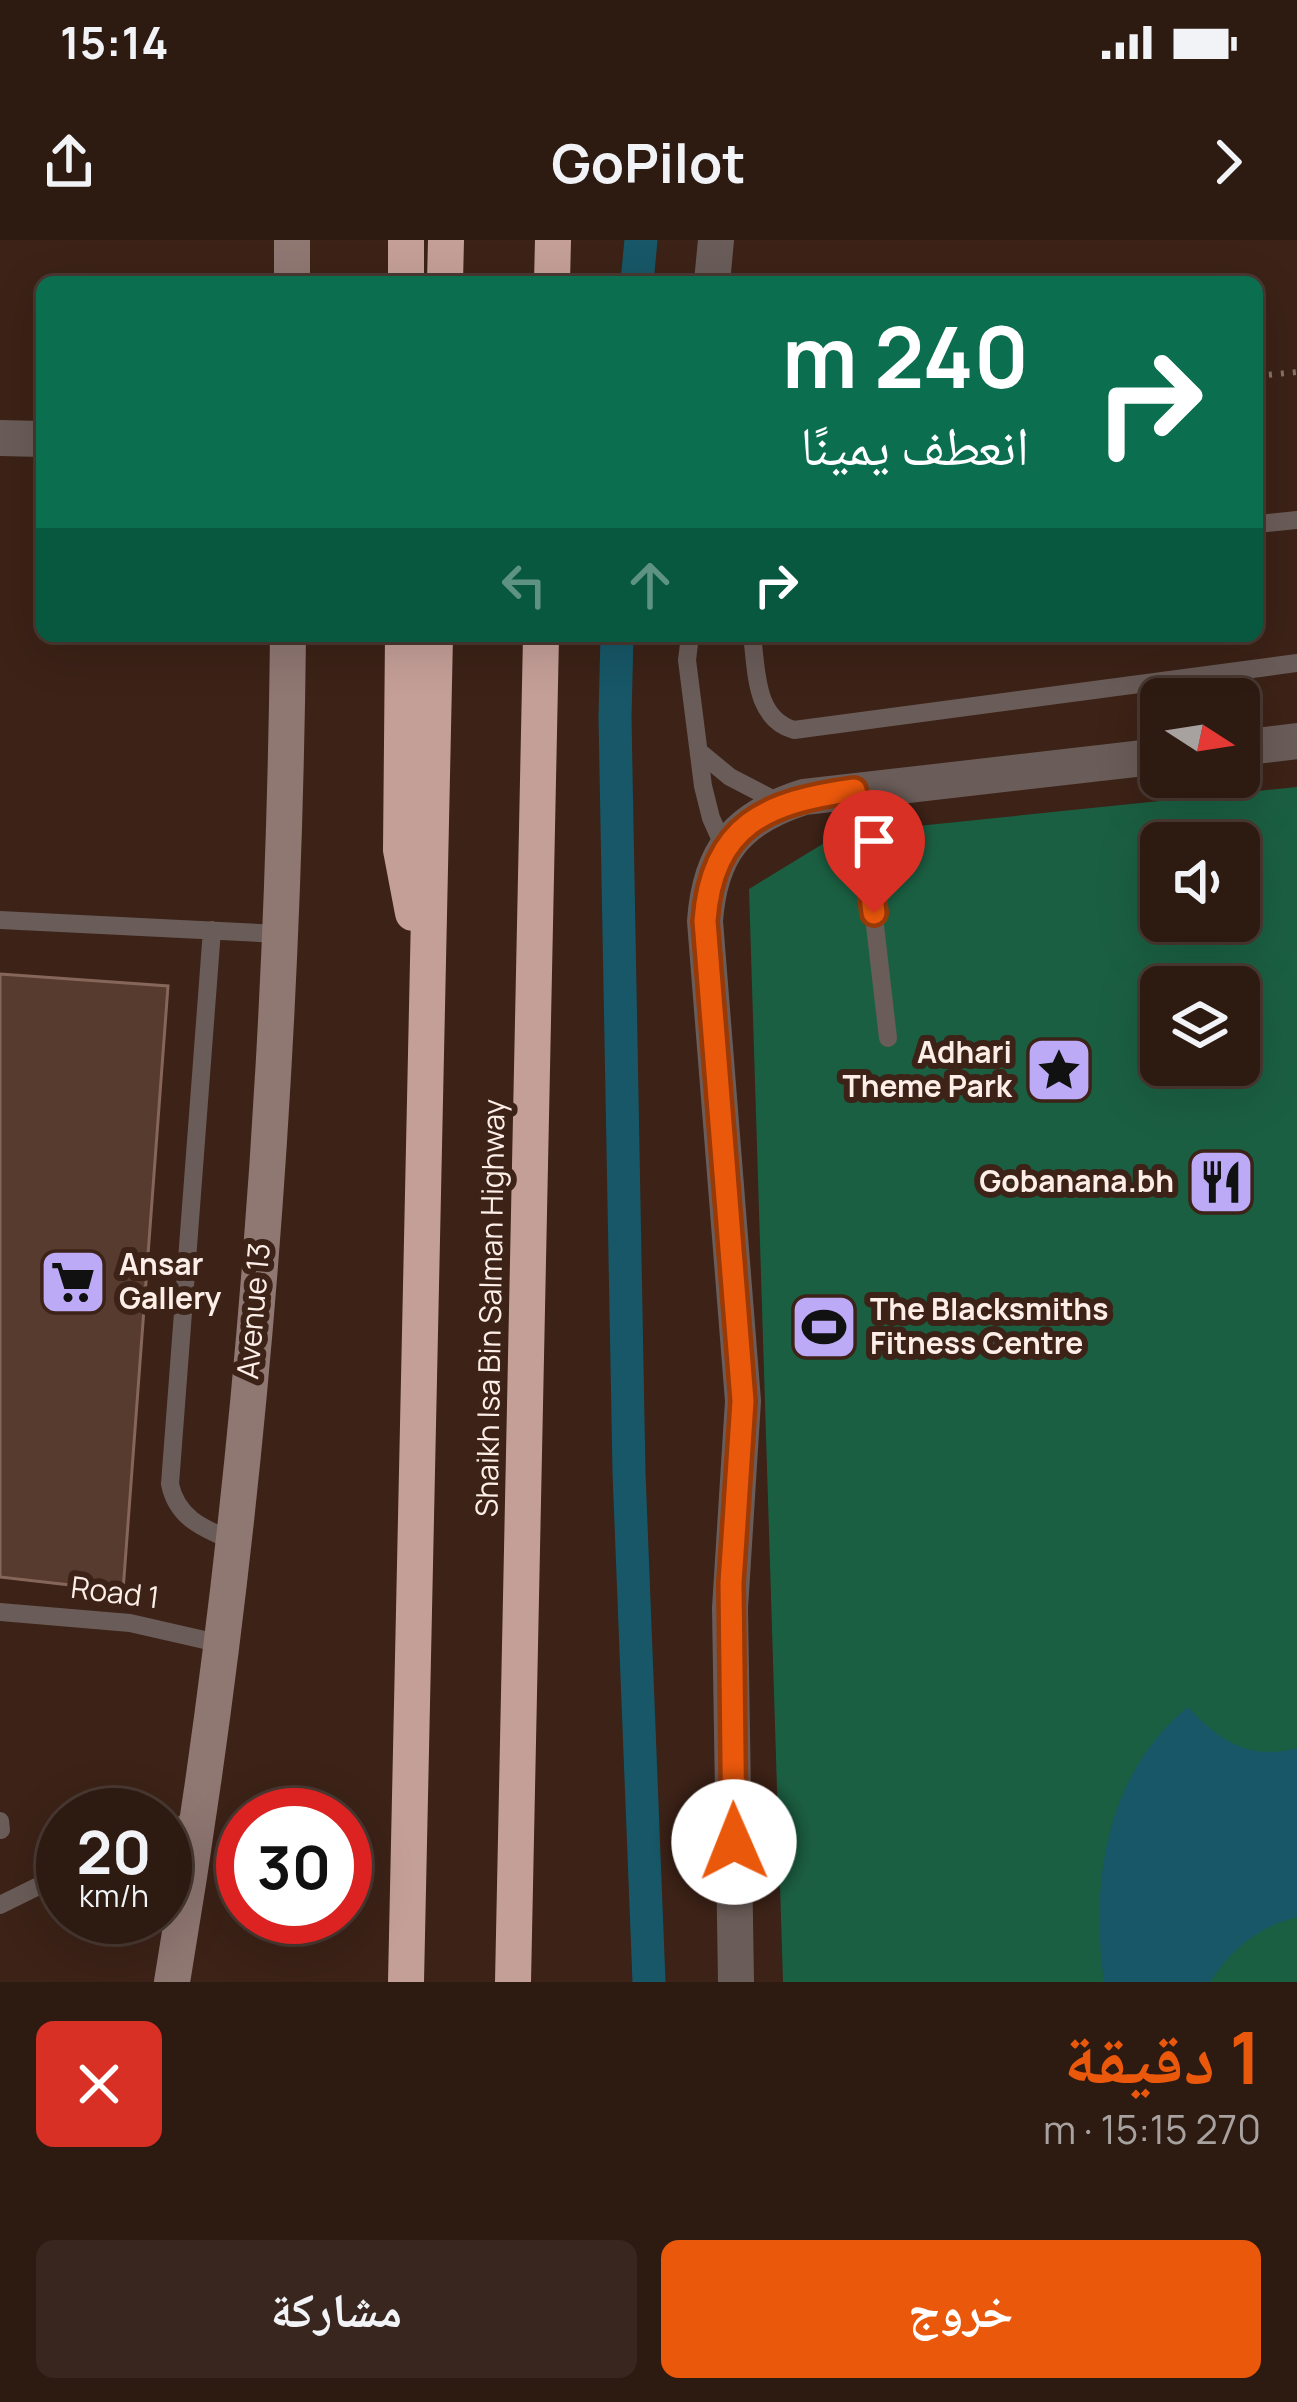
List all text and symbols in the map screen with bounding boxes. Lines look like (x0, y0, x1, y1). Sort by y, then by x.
text: 15:14 (60, 11, 169, 73)
text: GoPilot (551, 125, 746, 199)
icon: share (36, 129, 102, 195)
icon: forward (1195, 129, 1261, 195)
text: 240 m (782, 298, 1029, 413)
icon: right (1071, 324, 1227, 480)
text: انعطف يمينًا (800, 407, 1029, 481)
icon: left (491, 552, 557, 618)
icon: ahead (617, 552, 683, 618)
icon: right (743, 552, 809, 618)
north arrow (1140, 678, 1260, 798)
map controls (1140, 678, 1260, 1086)
pin (823, 790, 925, 913)
icon: arrive (841, 808, 907, 874)
button: sound (1140, 822, 1260, 942)
button: layers (1140, 966, 1260, 1086)
place label: Adhari Theme Park (843, 1031, 1013, 1106)
place icon: Adhari Theme Park (1024, 1035, 1094, 1105)
street label: Shaikh Isa Bin Salman Highway (465, 1098, 514, 1517)
restaurant icon: Gobanana.bh (1186, 1147, 1256, 1217)
place label: Gobanana.bh (979, 1160, 1174, 1201)
street label: Avenue 13 (226, 1241, 279, 1381)
place label: Ansar Gallery (119, 1243, 222, 1318)
supermarket icon: Ansar Gallery (38, 1247, 108, 1317)
place label: The Blacksmiths Fitness Centre (870, 1288, 1108, 1363)
sports icon: The Blacksmiths Fitness Centre (789, 1292, 859, 1362)
street label: Road 1 (69, 1566, 162, 1617)
position arrow (671, 1779, 797, 1905)
speed limit sign: 30 (216, 1788, 372, 1944)
text: 20 (76, 1810, 152, 1892)
text: km/h (79, 1875, 149, 1916)
text: 1 دقيقة (1064, 2007, 1261, 2106)
button: close (36, 2021, 162, 2147)
text: 270 m · 15:15 (1043, 2102, 1261, 2156)
button: مشاركة (36, 2240, 637, 2378)
button: خروج (661, 2240, 1261, 2378)

